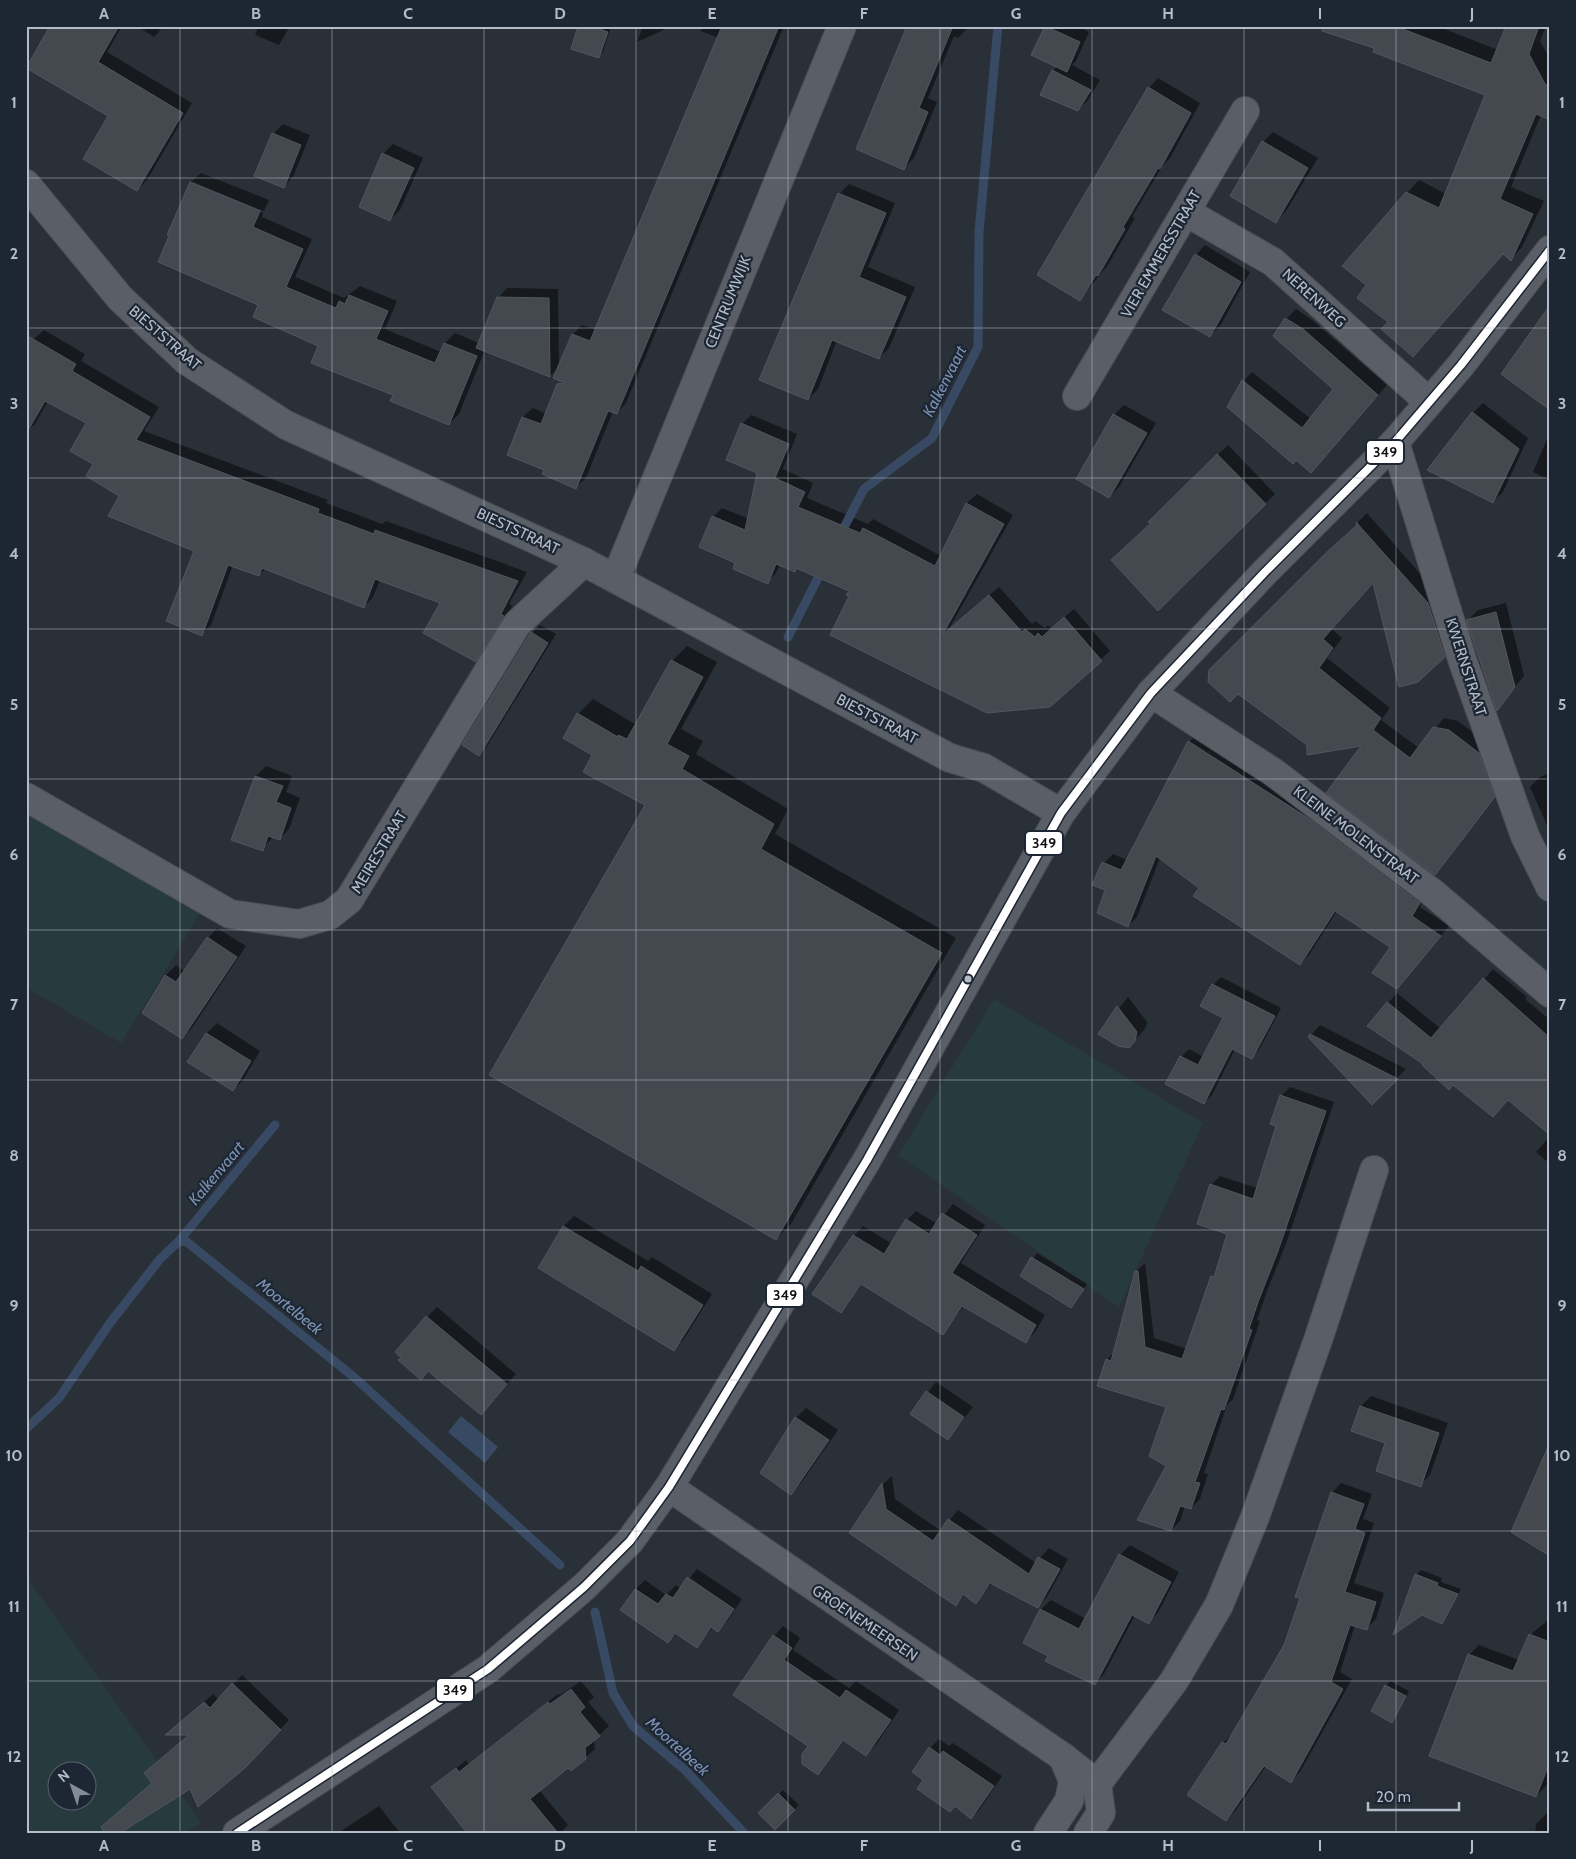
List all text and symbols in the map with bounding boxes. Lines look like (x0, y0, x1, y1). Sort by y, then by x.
text: A (99, 4, 109, 23)
text: B (251, 4, 261, 23)
text: C (403, 4, 413, 23)
text: D (554, 4, 566, 23)
text: E (707, 4, 717, 23)
text: F (860, 4, 869, 23)
text: G (1011, 4, 1021, 23)
text: H (1162, 4, 1174, 23)
text: I (1318, 4, 1322, 23)
text: J (1469, 4, 1474, 23)
text: 1 (11, 93, 17, 112)
text: 1 (1559, 93, 1565, 112)
street label: VIER EMMERSSTRAAT (1117, 187, 1205, 321)
text: 2 (10, 244, 18, 263)
text: 2 (1558, 244, 1566, 263)
street label: CENTRUMWIJK (701, 253, 755, 351)
street label: NERENWEG (1279, 265, 1349, 331)
street label: BIESTSTRAAT (125, 302, 205, 374)
water label: Kalkenvaart (919, 342, 971, 420)
text: 3 (10, 394, 18, 413)
text: 3 (1558, 394, 1566, 413)
line badge: 349 (1366, 440, 1404, 464)
text: 349 (1373, 443, 1397, 461)
street label: BIESTSTRAAT (474, 504, 562, 558)
text: 4 (9, 544, 19, 563)
text: 4 (1557, 544, 1567, 563)
street label: KWERNSTRAAT (1442, 616, 1490, 718)
street label: BIESTSTRAAT (833, 690, 921, 748)
text: 5 (10, 695, 18, 714)
text: 5 (1558, 695, 1566, 714)
street label: KLEINE MOLENSTRAAT (1290, 782, 1422, 888)
street label: MEIRESTRAAT (347, 807, 411, 897)
line badge: 349 (1025, 831, 1063, 855)
text: 349 (1032, 834, 1056, 852)
text: 6 (10, 845, 19, 864)
text: 6 (1558, 845, 1567, 864)
unlabelled marker (963, 974, 973, 984)
text: 7 (10, 995, 19, 1014)
text: 7 (1558, 995, 1567, 1014)
water label: Kalkenvaart (184, 1137, 249, 1209)
text: 8 (9, 1146, 19, 1165)
text: 8 (1557, 1146, 1567, 1165)
water label: Moortelbeek (252, 1274, 327, 1339)
line badge: 349 (766, 1283, 804, 1307)
text: 349 (773, 1286, 797, 1304)
text: 9 (10, 1296, 19, 1315)
text: 9 (1558, 1296, 1567, 1315)
text: 10 (5, 1446, 23, 1465)
text: 10 (1553, 1446, 1571, 1465)
street label: GROENEMEERSEN (809, 1581, 921, 1665)
text: 11 (8, 1597, 20, 1616)
text: 11 (1556, 1597, 1568, 1616)
line badge: 349 (436, 1678, 474, 1702)
text: 349 (443, 1681, 467, 1699)
water label: Moortelbeek (641, 1712, 714, 1781)
text: 12 (7, 1747, 21, 1766)
text: 12 (1555, 1747, 1569, 1766)
north arrow (48, 1762, 98, 1812)
text: N (54, 1766, 73, 1786)
scale bar (1368, 1779, 1460, 1811)
text: 20 m (1376, 1788, 1411, 1806)
text: A (99, 1836, 109, 1855)
text: B (251, 1836, 261, 1855)
text: C (403, 1836, 413, 1855)
text: D (554, 1836, 566, 1855)
text: E (707, 1836, 717, 1855)
text: F (860, 1836, 869, 1855)
text: G (1011, 1836, 1021, 1855)
text: H (1162, 1836, 1174, 1855)
text: I (1318, 1836, 1322, 1855)
text: J (1469, 1836, 1474, 1855)

